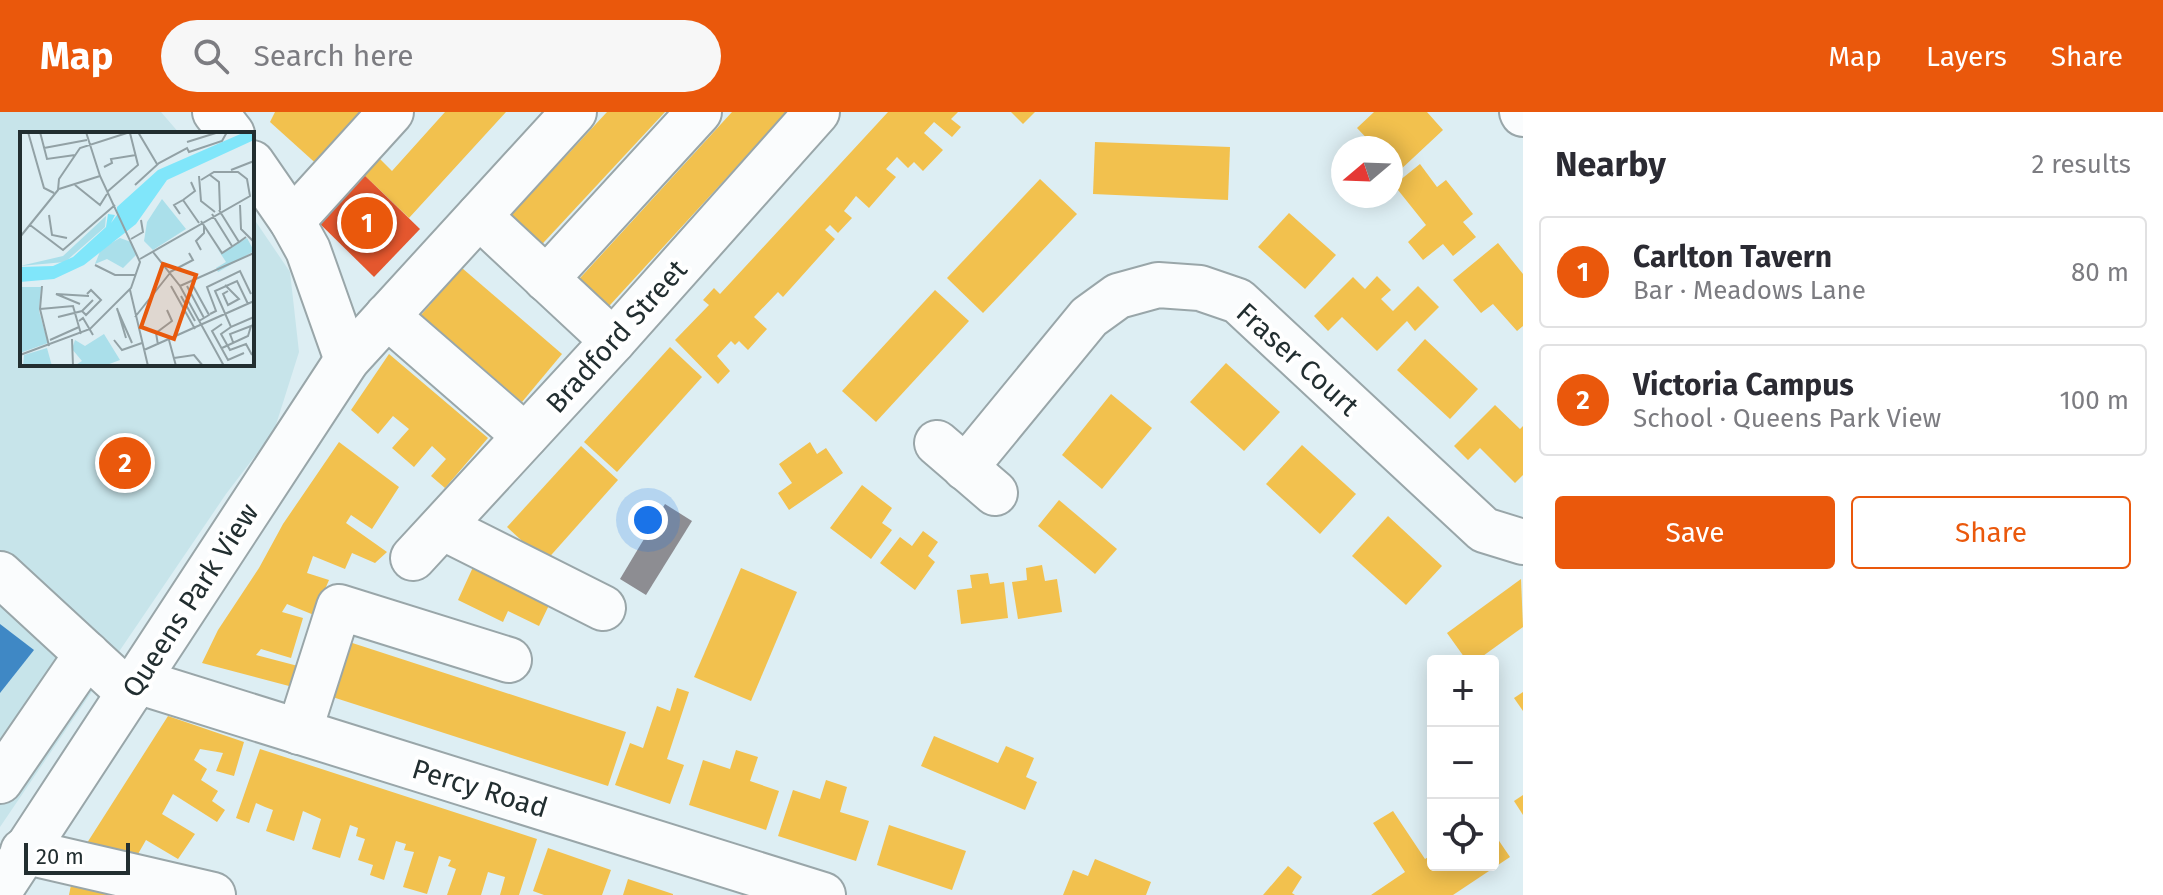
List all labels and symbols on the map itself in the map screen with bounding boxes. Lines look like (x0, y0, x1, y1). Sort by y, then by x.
inset map (20, 132, 254, 366)
north arrow (1331, 136, 1403, 208)
pin: 1 (341, 193, 393, 253)
street label: Bradford Street (539, 252, 694, 420)
street label: Fraser Court (1230, 296, 1366, 423)
pin: 2 (99, 433, 151, 493)
street label: Queens Park View (115, 497, 265, 703)
your location (628, 500, 668, 540)
street label: Percy Road (408, 752, 552, 825)
scale bar (24, 839, 130, 875)

